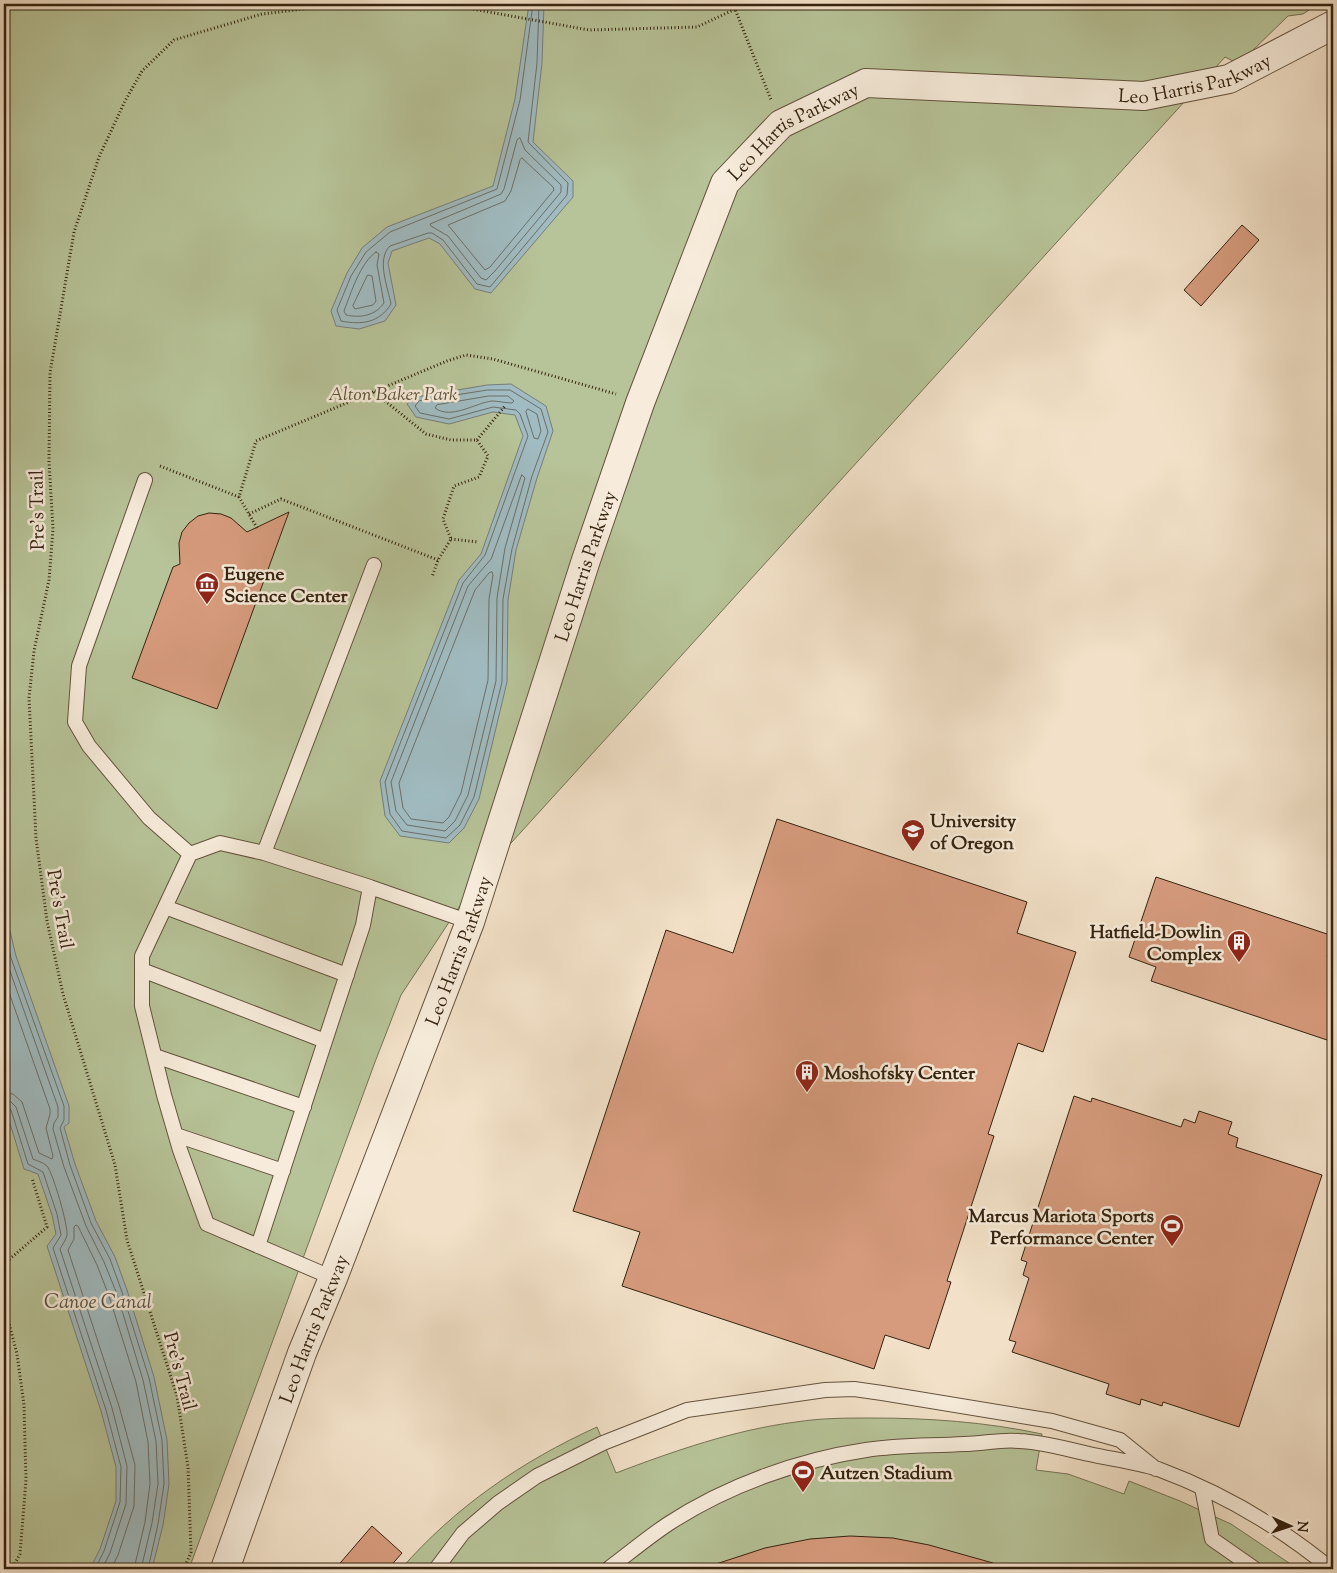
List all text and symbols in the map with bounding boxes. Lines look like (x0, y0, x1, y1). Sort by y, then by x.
street label: Leo Harris Parkway (1117, 48, 1277, 112)
street label: Leo Harris Parkway (723, 77, 865, 188)
park label: Alton Baker Park (328, 382, 458, 409)
street label: Pre's Trail (24, 470, 53, 550)
street label: Leo Harris Parkway (550, 487, 625, 646)
place label: Eugene Science Center (224, 562, 349, 611)
museum icon: Eugene Science Center (194, 571, 220, 605)
place label: University of Oregon (930, 809, 1017, 858)
school or university icon: University of Oregon (900, 818, 926, 852)
street label: Pre's Trail (38, 868, 79, 951)
street label: Leo Harris Parkway (420, 872, 500, 1030)
place label: Hatfield-Dowlin Complex (1090, 920, 1223, 969)
building icon: Hatfield-Dowlin Complex (1226, 929, 1252, 963)
building icon: Moshofsky Center (794, 1059, 820, 1093)
place label: Moshofsky Center (824, 1061, 976, 1088)
place label: Marcus Mariota Sports Performance Center (969, 1204, 1155, 1253)
sports icon: Marcus Mariota Sports Performance Center (1159, 1213, 1185, 1247)
street label: Leo Harris Parkway (274, 1251, 357, 1408)
water label: Canoe Canal (44, 1289, 152, 1318)
street label: Pre's Trail (155, 1329, 202, 1414)
sports icon: Autzen Stadium (790, 1459, 816, 1493)
place label: Autzen Stadium (820, 1461, 953, 1488)
north arrow (1264, 1500, 1314, 1550)
text: N (1291, 1520, 1311, 1533)

